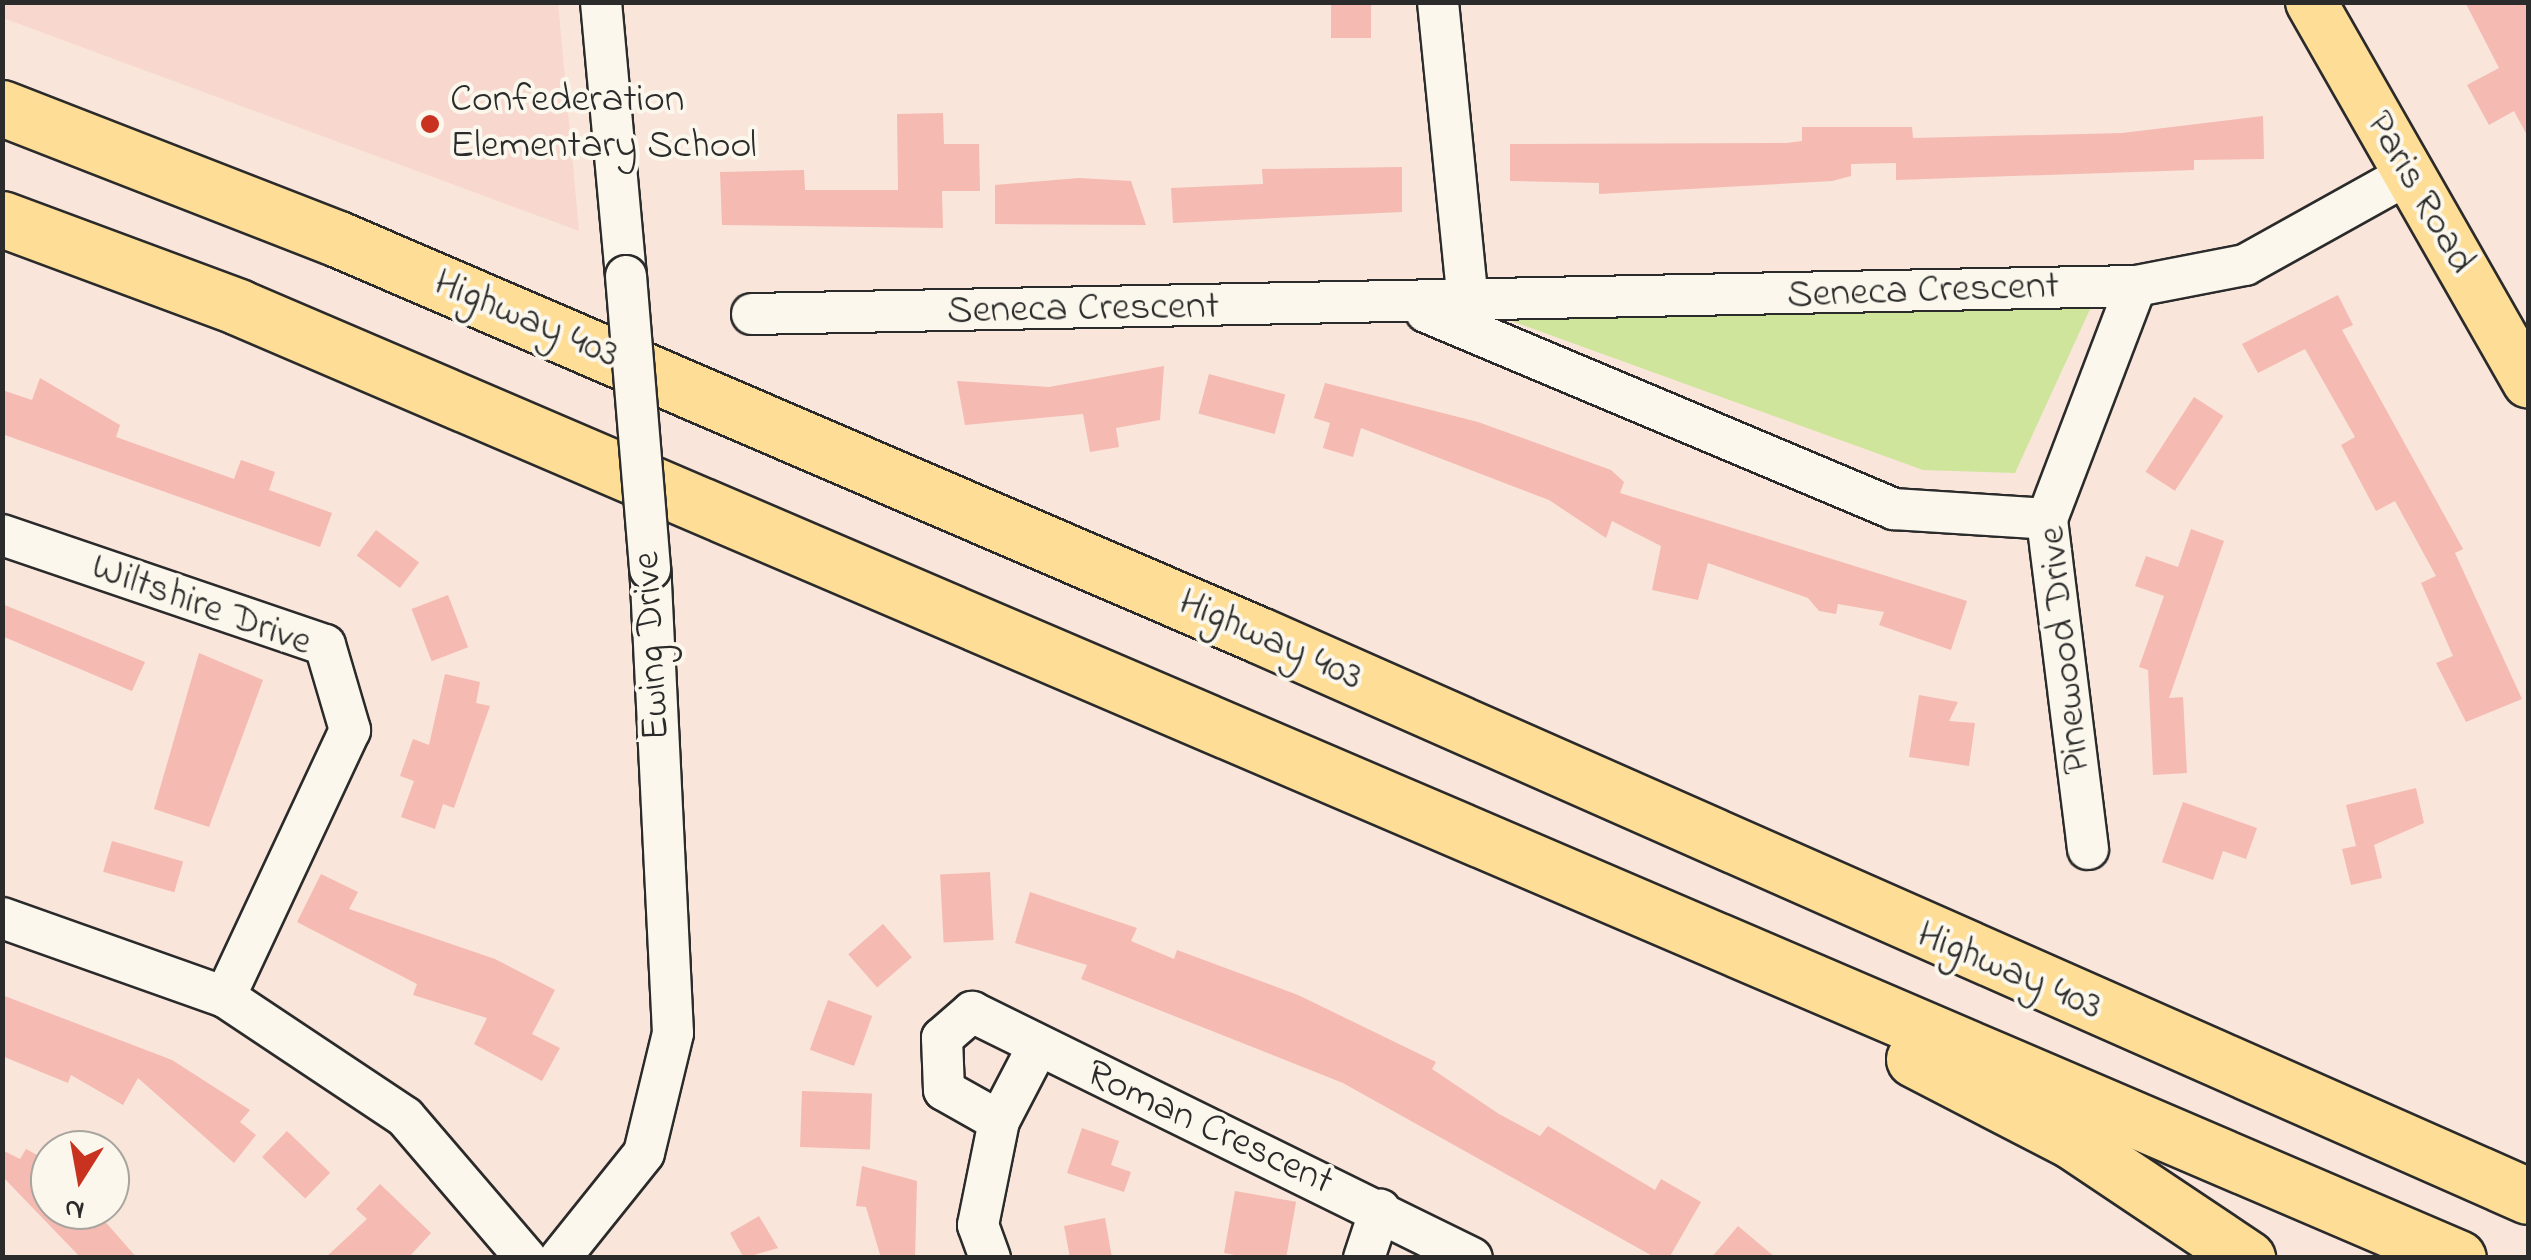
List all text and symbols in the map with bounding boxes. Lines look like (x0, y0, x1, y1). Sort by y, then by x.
place label: Confederation Elementary School (450, 77, 757, 171)
street label: Paris Road (2353, 103, 2485, 283)
marker: Confederation Elementary School (419, 113, 441, 135)
street label: Highway 403 (426, 260, 626, 380)
street label: Seneca Crescent (1786, 263, 2060, 321)
street label: Seneca Crescent (947, 284, 1219, 336)
street label: Pinewood Drive (2029, 524, 2103, 776)
street label: Wiltshire Drive (84, 544, 318, 668)
street label: Ewing Drive (624, 550, 682, 742)
street label: Highway 403 (1171, 579, 1369, 703)
street label: Highway 403 (1909, 912, 2109, 1032)
street label: Roman Crescent (1078, 1051, 1340, 1207)
north arrow (30, 1130, 130, 1230)
text: N (61, 1186, 88, 1230)

